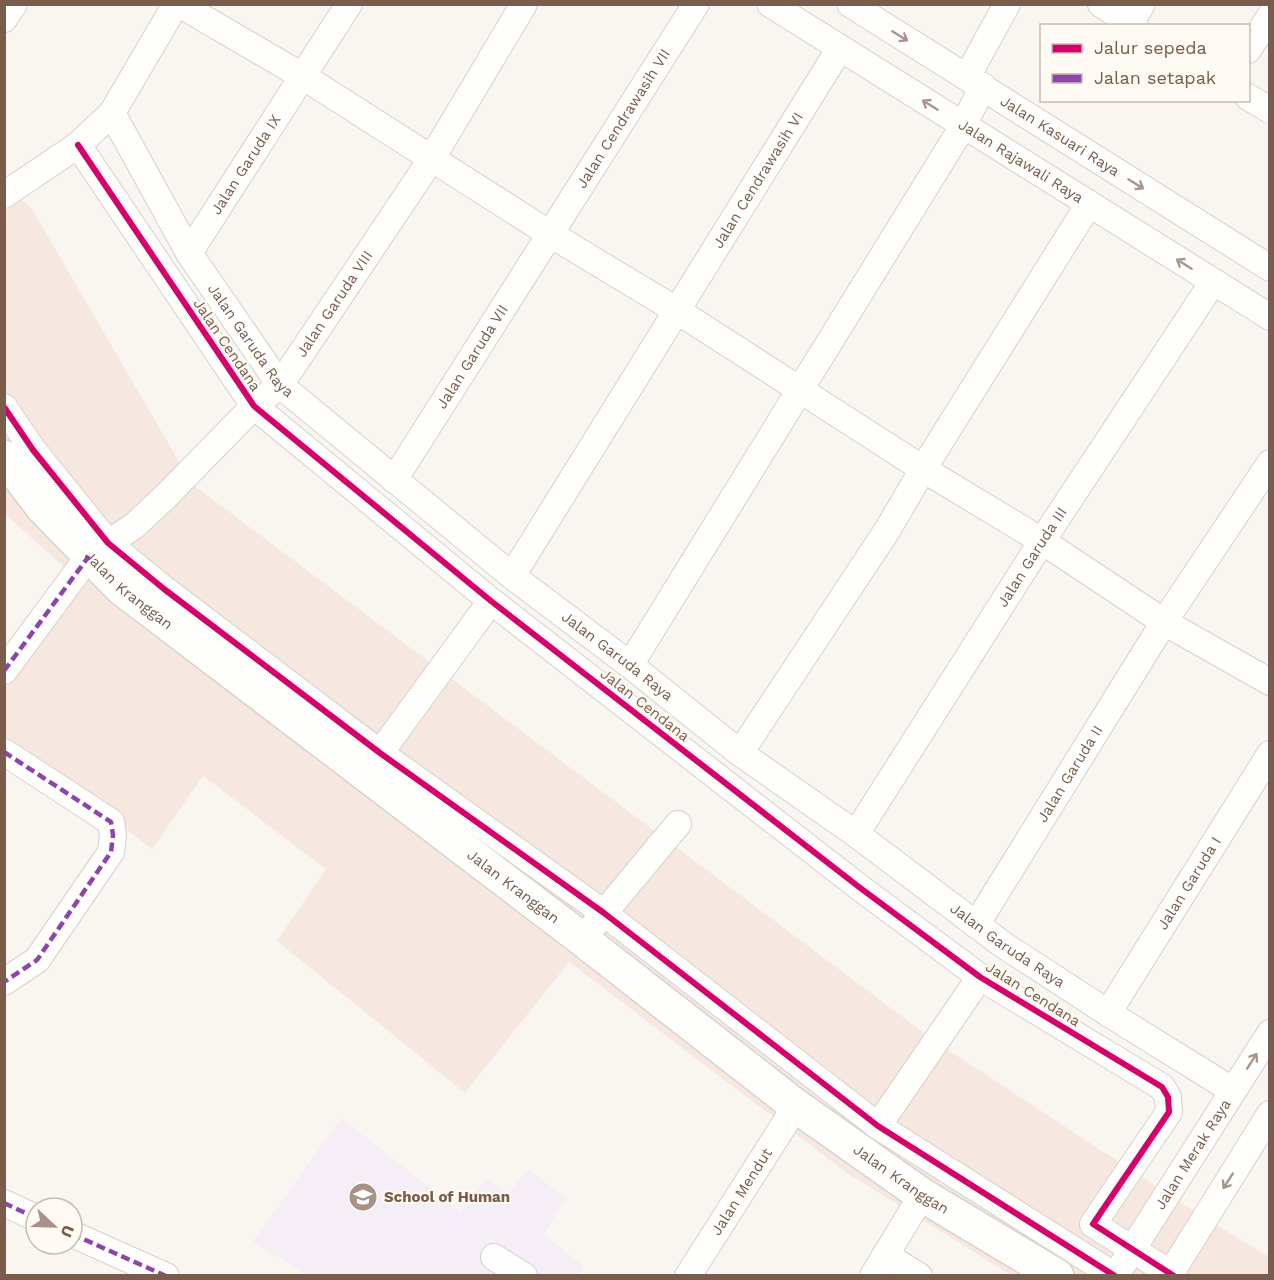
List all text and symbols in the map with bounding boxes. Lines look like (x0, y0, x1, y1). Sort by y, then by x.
legend (1040, 24, 1250, 102)
one-way arrow (891, 30, 908, 42)
text: Jalur sepeda (1094, 37, 1207, 58)
street label: Jalan Cendrawasih VII (572, 46, 674, 192)
text: Jalan setapak (1094, 67, 1216, 88)
street label: Jalan Kasuari Raya (997, 92, 1123, 180)
one-way arrow (922, 98, 939, 110)
street label: Jalan Cendrawasih VI (709, 109, 807, 252)
street label: Jalan Garuda IX (207, 111, 284, 218)
street label: Jalan Rajawali Raya (955, 115, 1087, 207)
one-way arrow (1128, 177, 1145, 190)
street label: Jalan Garuda VIII (292, 247, 376, 360)
one-way arrow (1176, 258, 1193, 270)
street label: Jalan Garuda Raya (204, 280, 298, 402)
street label: Jalan Cendana (189, 295, 265, 395)
street label: Jalan Garuda VII (433, 301, 512, 412)
street label: Jalan Garuda III (993, 504, 1071, 610)
street label: Jalan Kranggan (81, 547, 176, 633)
street label: Jalan Garuda Raya (558, 608, 677, 705)
street label: Jalan Cendana (597, 665, 694, 746)
street label: Jalan Garuda II (1033, 722, 1107, 825)
street label: Jalan Garuda I (1153, 834, 1225, 933)
street label: Jalan Kranggan (463, 846, 563, 928)
street label: Jalan Garuda Raya (947, 899, 1069, 992)
street label: Jalan Cendana (982, 958, 1084, 1031)
one-way arrow (1245, 1052, 1258, 1069)
street label: Jalan Merak Raya (1151, 1095, 1235, 1213)
street label: Jalan Kranggan (850, 1140, 952, 1218)
street label: Jalan Mendut (707, 1144, 776, 1239)
one-way arrow (1221, 1172, 1233, 1189)
school or university icon: School of Human (347, 1181, 379, 1213)
place label: School of Human (384, 1188, 510, 1206)
north arrow (24, 1196, 84, 1256)
text: U (57, 1223, 78, 1240)

